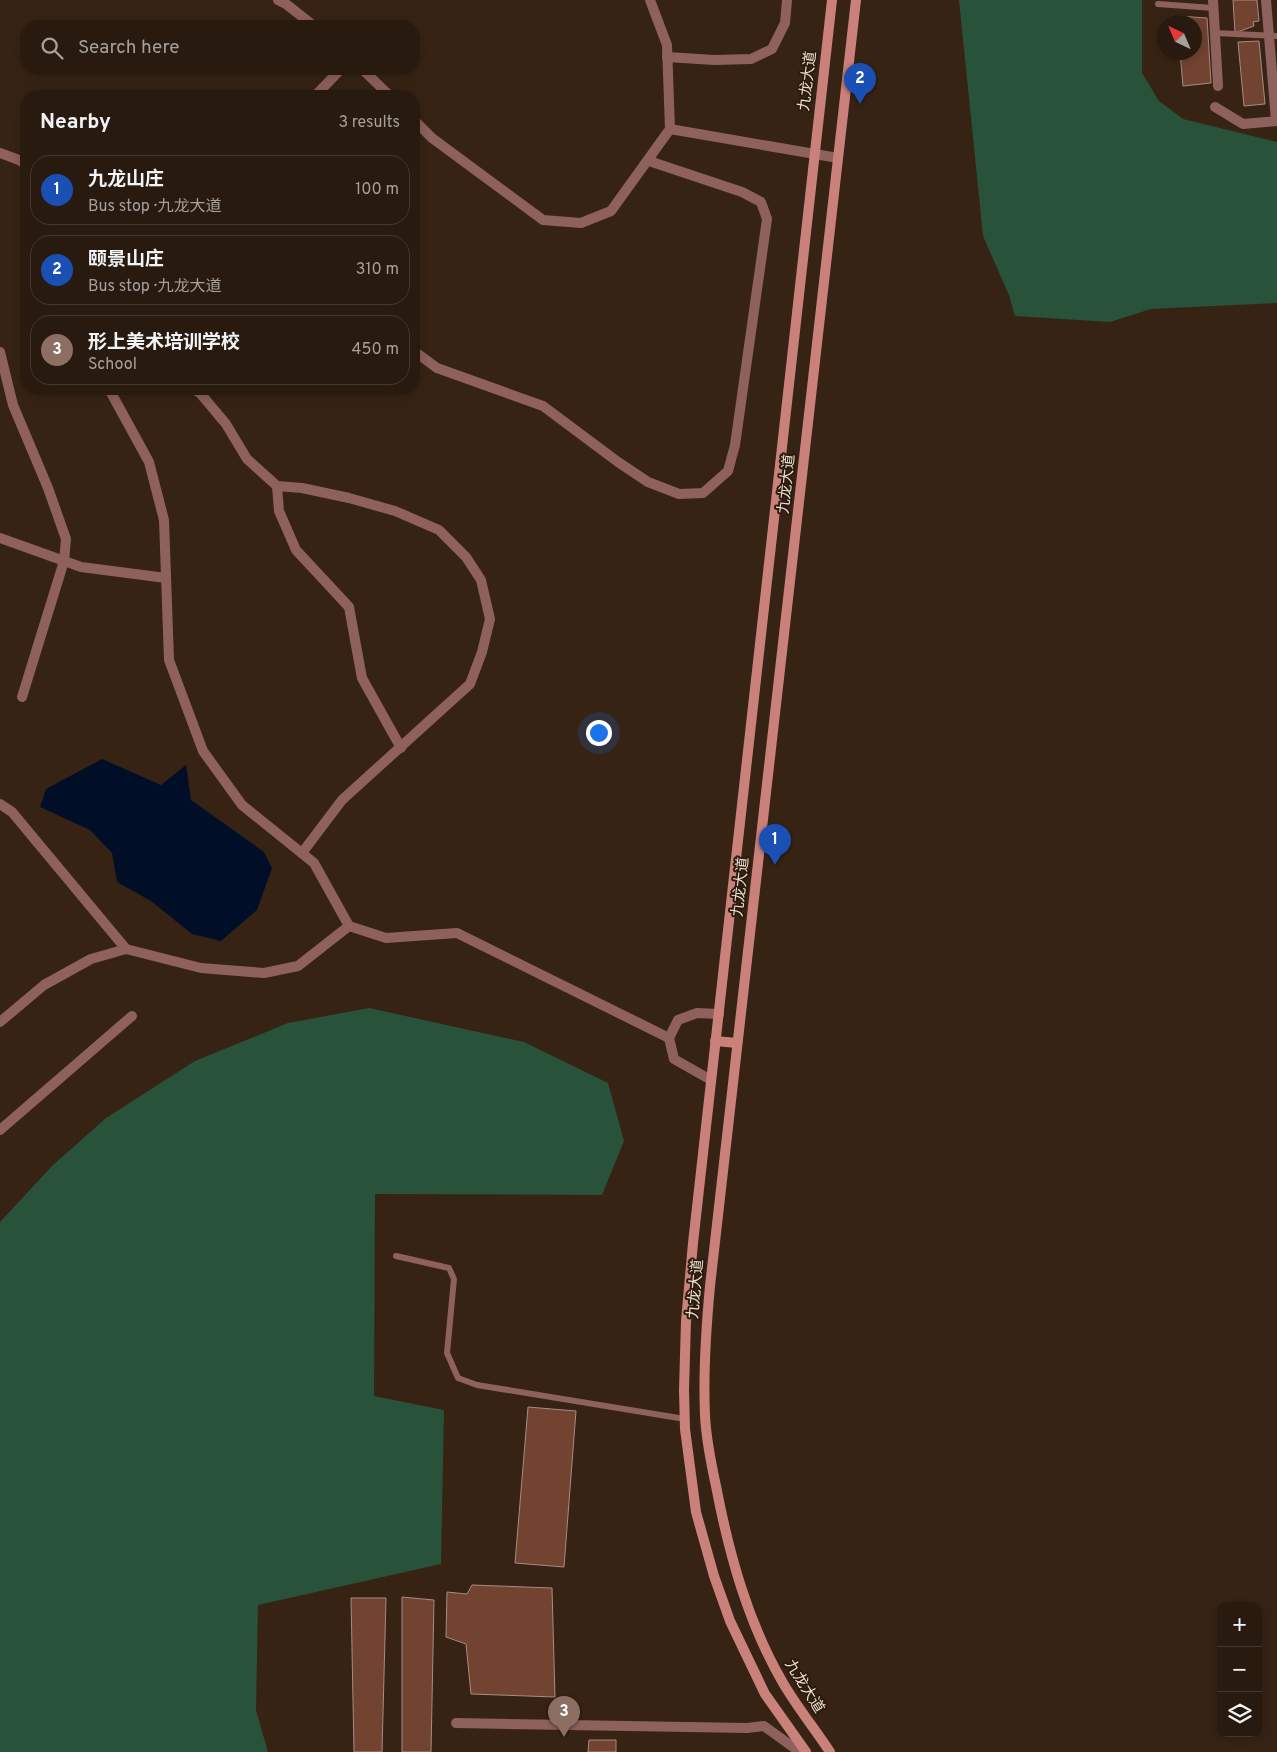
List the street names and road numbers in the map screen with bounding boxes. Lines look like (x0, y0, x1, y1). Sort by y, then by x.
street label: 九龙大道 (794, 50, 822, 112)
street label: 九龙大道 (774, 453, 800, 515)
street label: 九龙大道 (728, 856, 754, 918)
street label: 九龙大道 (683, 1258, 709, 1320)
street label: 九龙大道 (780, 1656, 829, 1717)

